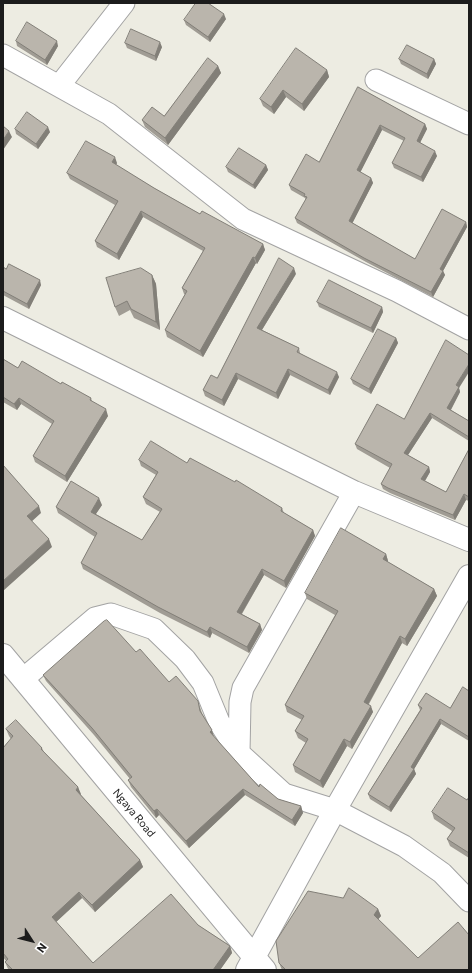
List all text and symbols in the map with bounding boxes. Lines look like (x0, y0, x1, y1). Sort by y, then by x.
street label: Ngaya Road (110, 786, 158, 840)
north arrow (12, 921, 52, 961)
text: N (34, 941, 50, 956)

